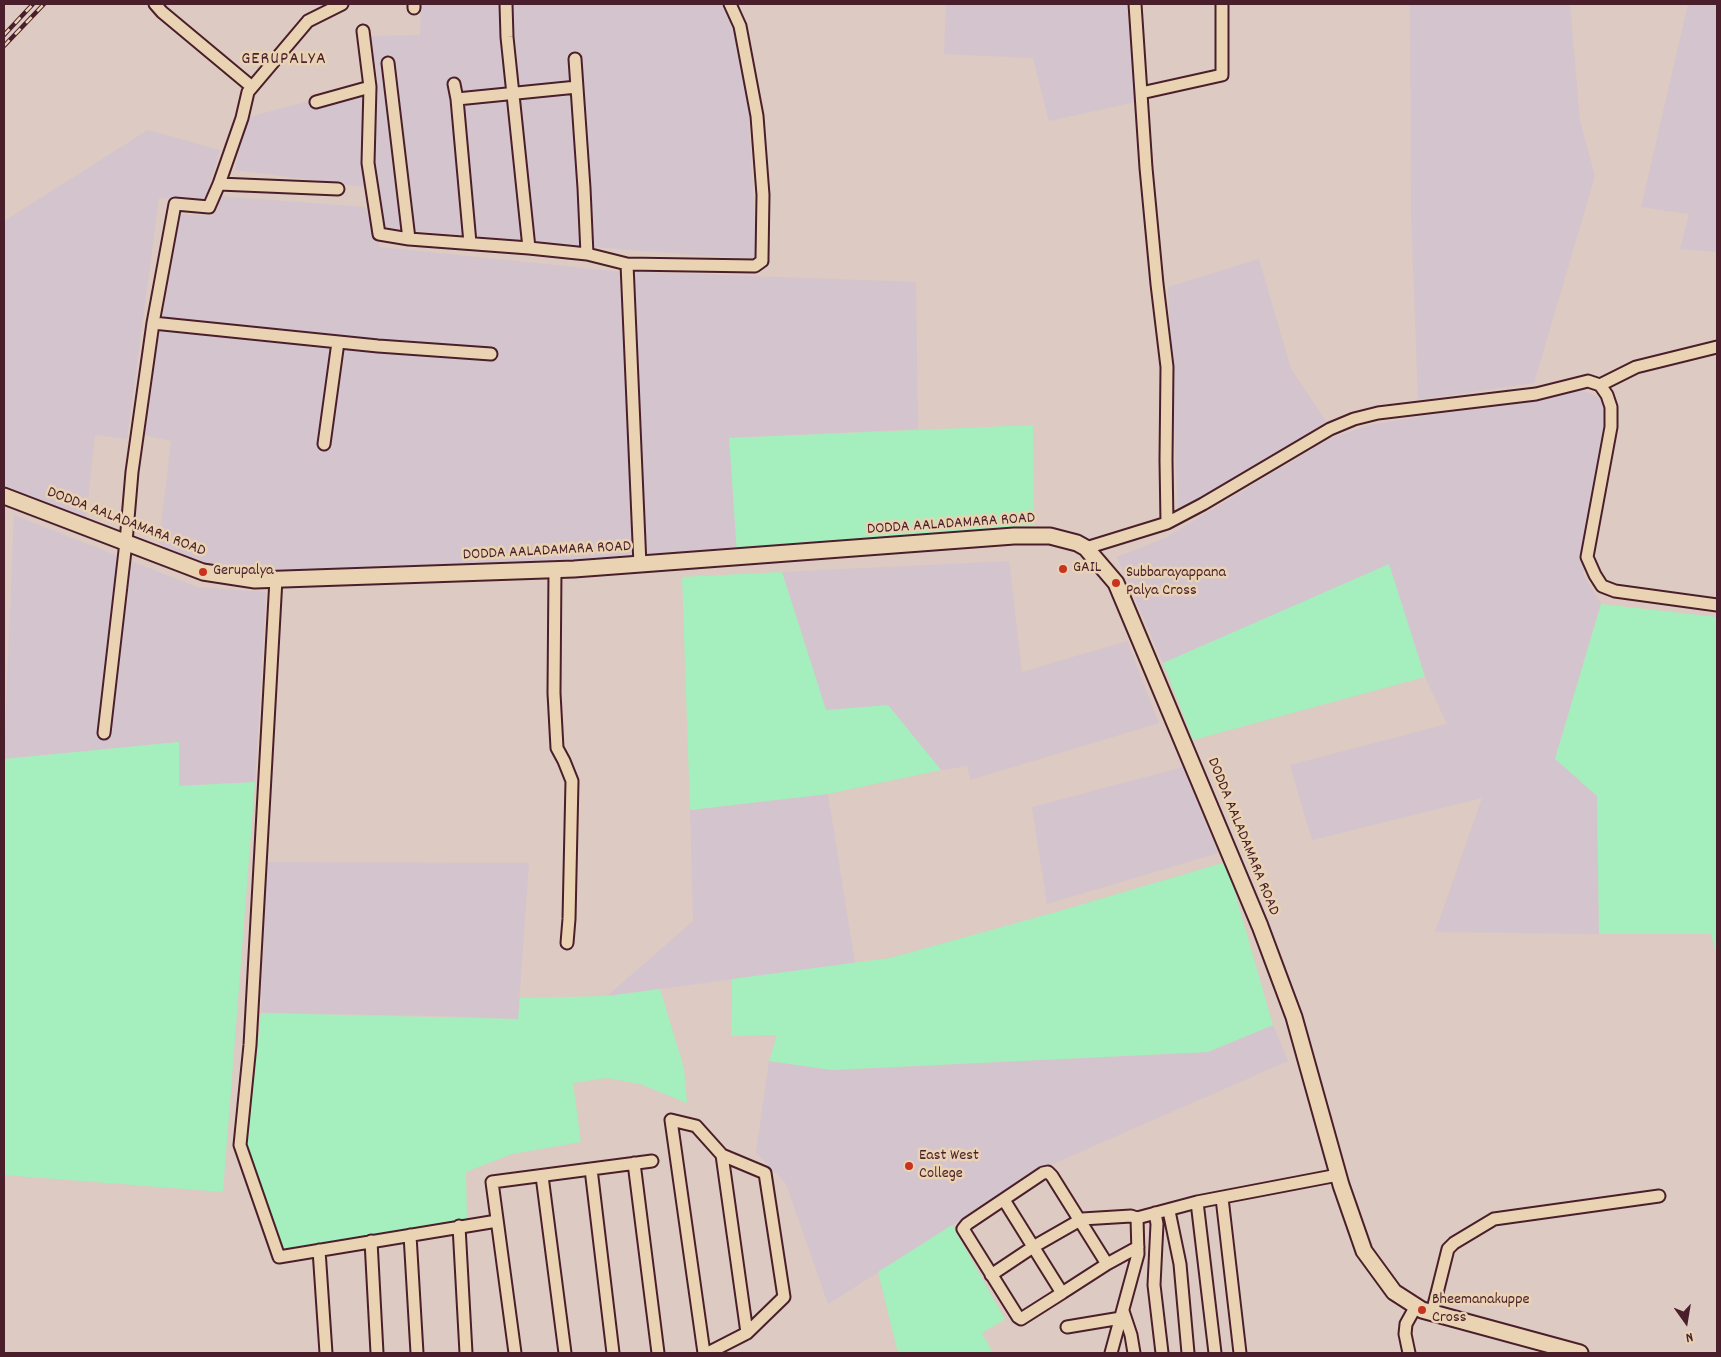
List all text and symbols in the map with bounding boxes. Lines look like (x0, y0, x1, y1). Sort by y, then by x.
district label: GERUPALYA (240, 50, 328, 72)
street label: DODDA AALADAMARA ROAD (44, 484, 208, 562)
street label: DODDA AALADAMARA ROAD (866, 510, 1036, 540)
street label: DODDA AALADAMARA ROAD (462, 538, 632, 566)
place label: GAIL (1073, 559, 1101, 579)
place label: Gerupalya (213, 562, 274, 582)
marker: GAIL (1057, 563, 1069, 575)
place label: Subbarayappana Palya Cross (1126, 564, 1226, 602)
marker: Gerupalya (197, 566, 209, 578)
marker: Subbarayappana Palya Cross (1110, 577, 1122, 589)
street label: DODDA AALADAMARA ROAD (1202, 755, 1282, 919)
place label: East West College (919, 1147, 979, 1185)
marker: East West College (903, 1160, 915, 1172)
place label: Bheemanakuppe Cross (1432, 1291, 1530, 1329)
north arrow (1661, 1297, 1711, 1347)
marker: Bheemanakuppe Cross (1416, 1304, 1428, 1316)
text: N (1684, 1326, 1695, 1347)

